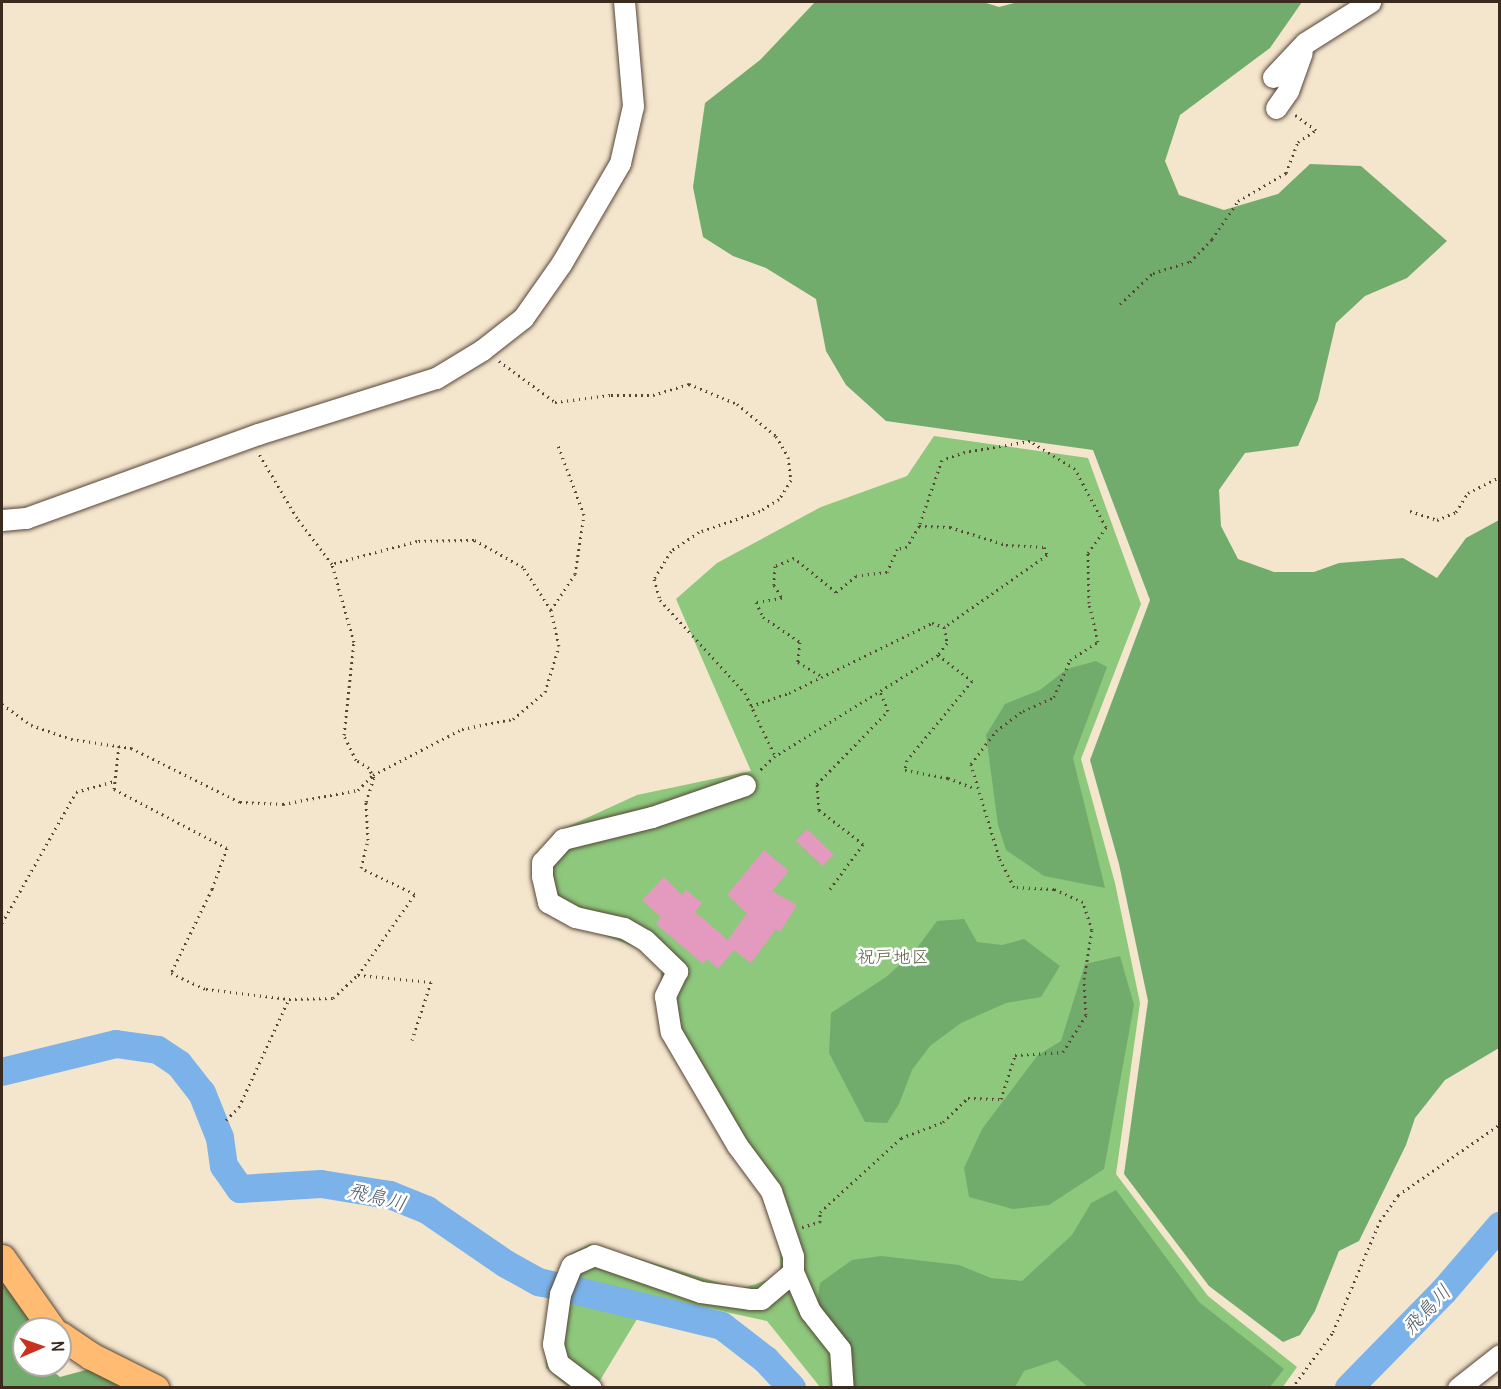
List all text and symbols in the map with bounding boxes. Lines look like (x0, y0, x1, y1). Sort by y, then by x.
park label: 祝戸地区 (857, 946, 929, 968)
water label: 飛鳥川 (345, 1177, 409, 1215)
water label: 飛鳥川 (1397, 1279, 1455, 1339)
north arrow (12, 1317, 72, 1377)
text: N (48, 1341, 68, 1352)

